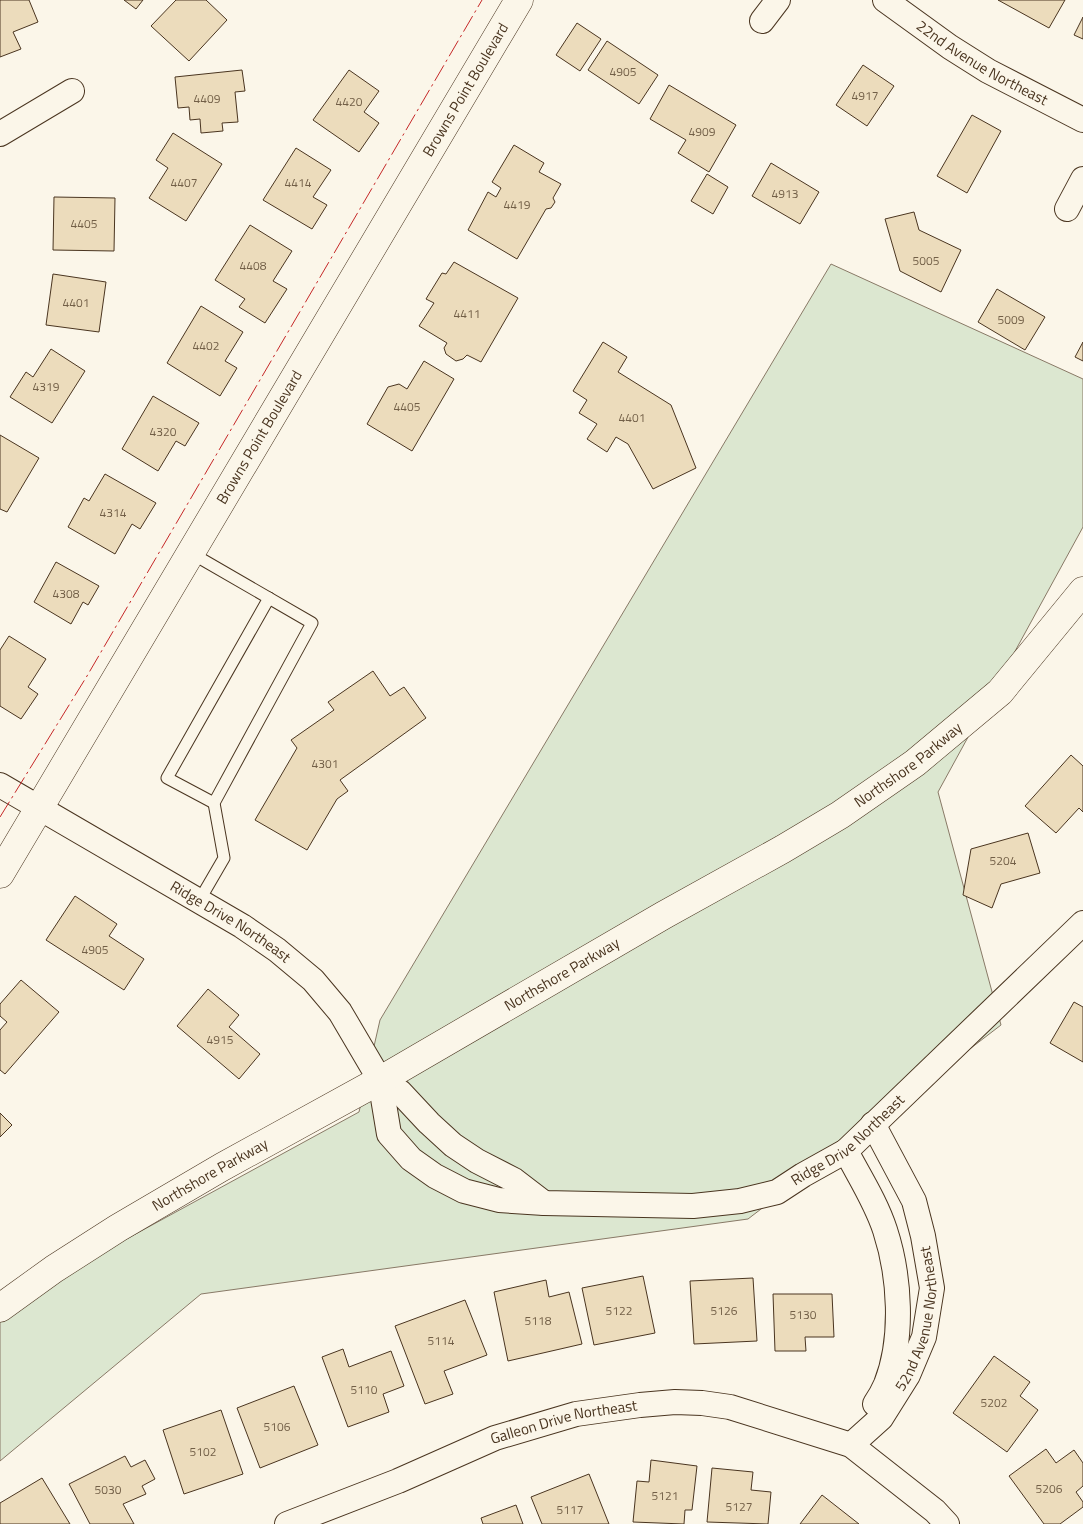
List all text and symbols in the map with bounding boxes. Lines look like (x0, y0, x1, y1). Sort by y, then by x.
street label: 22nd Avenue Northeast (912, 14, 1053, 111)
street label: Browns Point Boulevard (416, 18, 514, 161)
house number: 4905 (610, 62, 637, 81)
house number: 4917 (852, 86, 878, 105)
house number: 4409 (194, 89, 221, 108)
house number: 4420 (336, 92, 363, 111)
house number: 4909 (689, 122, 716, 141)
house number: 4407 (171, 173, 197, 192)
house number: 4414 (285, 173, 312, 192)
house number: 4913 (772, 184, 798, 203)
house number: 4419 (504, 195, 531, 214)
house number: 4405 (71, 214, 98, 233)
house number: 5005 (913, 251, 940, 270)
house number: 4408 (240, 256, 267, 275)
house number: 4401 (63, 293, 89, 312)
house number: 4411 (454, 304, 480, 323)
house number: 5009 (998, 310, 1025, 329)
house number: 4402 (193, 336, 219, 355)
street label: Browns Point Boulevard (210, 366, 308, 508)
house number: 4319 (33, 377, 60, 396)
house number: 4405 (394, 397, 421, 416)
house number: 4401 (619, 408, 645, 427)
house number: 4320 (150, 422, 177, 441)
house number: 4314 (100, 503, 127, 522)
house number: 4308 (53, 584, 80, 603)
street label: Northshore Parkway (849, 716, 967, 813)
house number: 4301 (312, 754, 338, 773)
house number: 5204 (990, 851, 1017, 870)
street label: Ridge Drive Northeast (166, 875, 297, 969)
street label: Northshore Parkway (500, 931, 624, 1017)
house number: 4905 (82, 940, 109, 959)
house number: 4915 (207, 1030, 234, 1049)
street label: Ridge Drive Northeast (786, 1088, 910, 1191)
street label: Northshore Parkway (148, 1132, 272, 1217)
street label: 52nd Avenue Northeast (889, 1244, 943, 1395)
house number: 5122 (606, 1301, 632, 1320)
house number: 5126 (711, 1301, 738, 1320)
house number: 5130 (790, 1305, 817, 1324)
house number: 5118 (525, 1311, 552, 1330)
house number: 5114 (428, 1331, 455, 1350)
house number: 5110 (351, 1380, 378, 1399)
street label: Galleon Drive Northeast (487, 1393, 639, 1450)
house number: 5202 (981, 1393, 1007, 1412)
house number: 5106 (264, 1417, 291, 1436)
house number: 5102 (190, 1442, 216, 1461)
house number: 5206 (1036, 1479, 1063, 1498)
house number: 5030 (95, 1480, 122, 1499)
house number: 5121 (652, 1486, 678, 1505)
house number: 5127 (726, 1497, 752, 1516)
house number: 5117 (557, 1500, 583, 1519)

